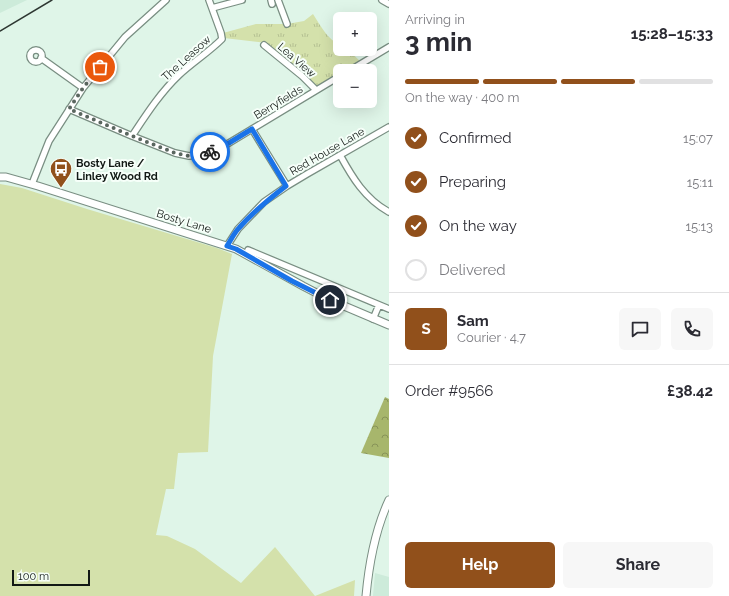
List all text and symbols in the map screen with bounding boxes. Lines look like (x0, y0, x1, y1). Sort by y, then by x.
map controls (333, 12, 377, 108)
button: + (333, 12, 377, 56)
text: Arriving in (405, 12, 465, 27)
text: 15:28–15:33 (631, 25, 713, 43)
text: 3 min (405, 27, 472, 57)
street label: The Leasow (159, 33, 214, 84)
street label: Lea View (275, 40, 318, 81)
pin (83, 50, 117, 84)
icon: bag (89, 56, 111, 78)
button: − (333, 64, 377, 108)
street label: Berryfields (251, 83, 305, 122)
text: On the way · 400 m (405, 90, 519, 105)
street label: Red House Lane (288, 125, 367, 178)
icon: check (405, 127, 427, 149)
text: Confirmed (439, 129, 512, 147)
text: 15:07 (683, 131, 713, 146)
courier (190, 132, 230, 172)
icon: bike (199, 141, 221, 163)
bus stop icon: Bosty Lane / Linley Wood Rd (48, 156, 74, 189)
place label: Bosty Lane / Linley Wood Rd (76, 157, 158, 183)
icon: check (405, 171, 427, 193)
text: Preparing (439, 173, 506, 191)
text: 15:11 (687, 175, 713, 190)
street label: Bosty Lane (155, 207, 213, 236)
icon: check (405, 215, 427, 237)
text: On the way (439, 217, 517, 235)
text: 15:13 (685, 219, 713, 234)
text: Delivered (439, 261, 506, 279)
pin (313, 283, 347, 317)
icon: home (319, 289, 341, 311)
button: chat (619, 308, 661, 350)
button: phone (671, 308, 713, 350)
text: Sam (457, 312, 489, 330)
text: S (421, 320, 431, 338)
text: Courier · 4.7 (457, 330, 526, 345)
text: Order #9566 (405, 382, 493, 400)
text: £38.42 (667, 382, 713, 400)
button: Help (405, 542, 555, 588)
button: Share (563, 542, 713, 588)
scale bar (12, 568, 90, 587)
text: 100 m (18, 570, 49, 583)

